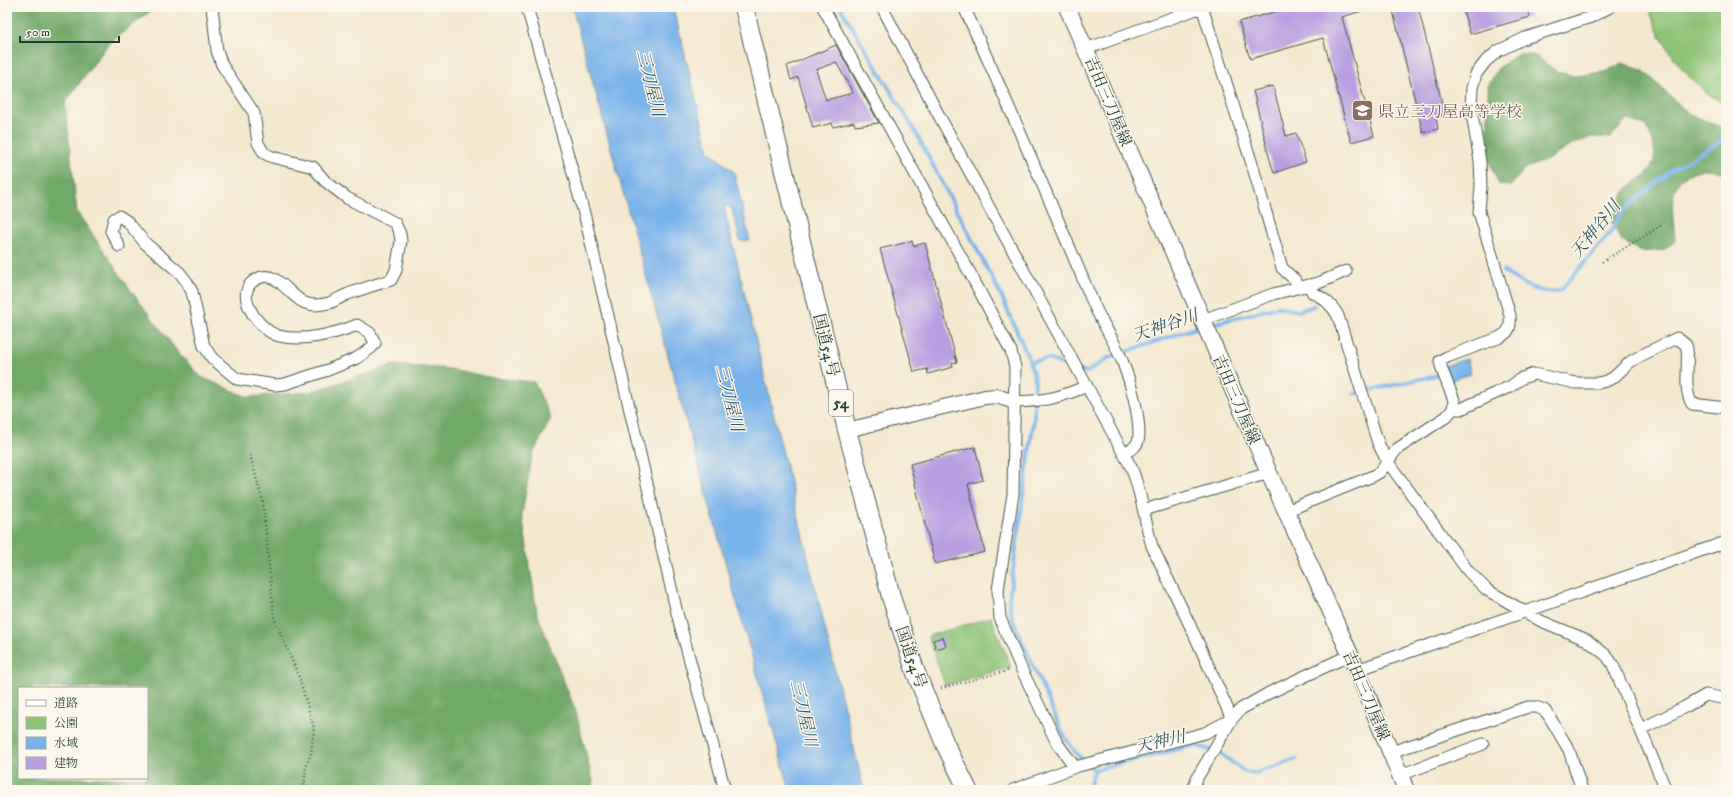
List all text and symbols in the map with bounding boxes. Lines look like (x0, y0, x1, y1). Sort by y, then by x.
scale bar (20, 18, 119, 44)
text: 50 m (26, 25, 50, 40)
water label: 三刀屋川 (631, 48, 669, 121)
street label: 吉田三刀屋線 (1080, 53, 1136, 149)
school or university icon: 県立三刀屋高等学校 (1349, 98, 1375, 124)
place label: 県立三刀屋高等学校 (1378, 102, 1522, 122)
water label: 天神谷川 (1566, 195, 1627, 263)
water label: 天神谷川 (1130, 304, 1203, 347)
street label: 国道54号 (809, 312, 844, 379)
street label: 吉田三刀屋線 (1208, 351, 1264, 447)
water label: 三刀屋川 (710, 363, 748, 436)
road number: 54 (829, 390, 853, 416)
street label: 国道54号 (891, 624, 931, 691)
street label: 吉田三刀屋線 (1338, 647, 1394, 743)
water label: 三刀屋川 (785, 678, 822, 751)
legend (18, 687, 148, 779)
text: 道路 (54, 696, 78, 711)
text: 公園 (54, 716, 78, 731)
water label: 天神川 (1133, 725, 1189, 758)
text: 水域 (54, 736, 78, 751)
text: 建物 (54, 756, 78, 771)

